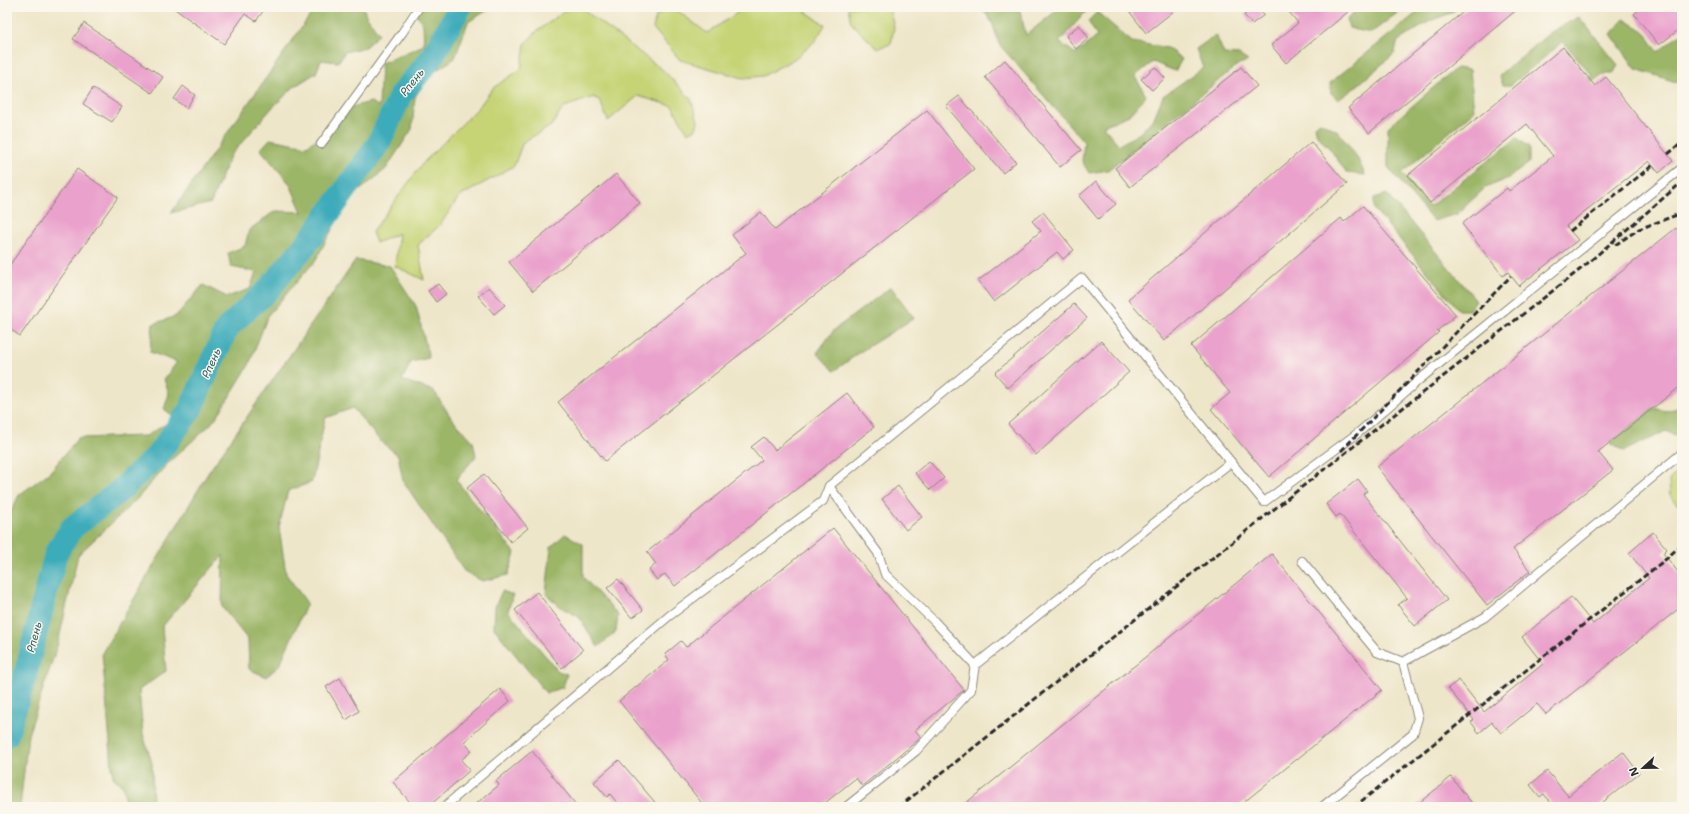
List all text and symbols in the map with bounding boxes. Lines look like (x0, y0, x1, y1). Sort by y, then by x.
water label: Рпень (397, 65, 428, 99)
water label: Рпень (198, 346, 225, 380)
water label: Рпень (23, 620, 46, 654)
north arrow (1623, 748, 1663, 788)
text: N (1625, 764, 1643, 778)

